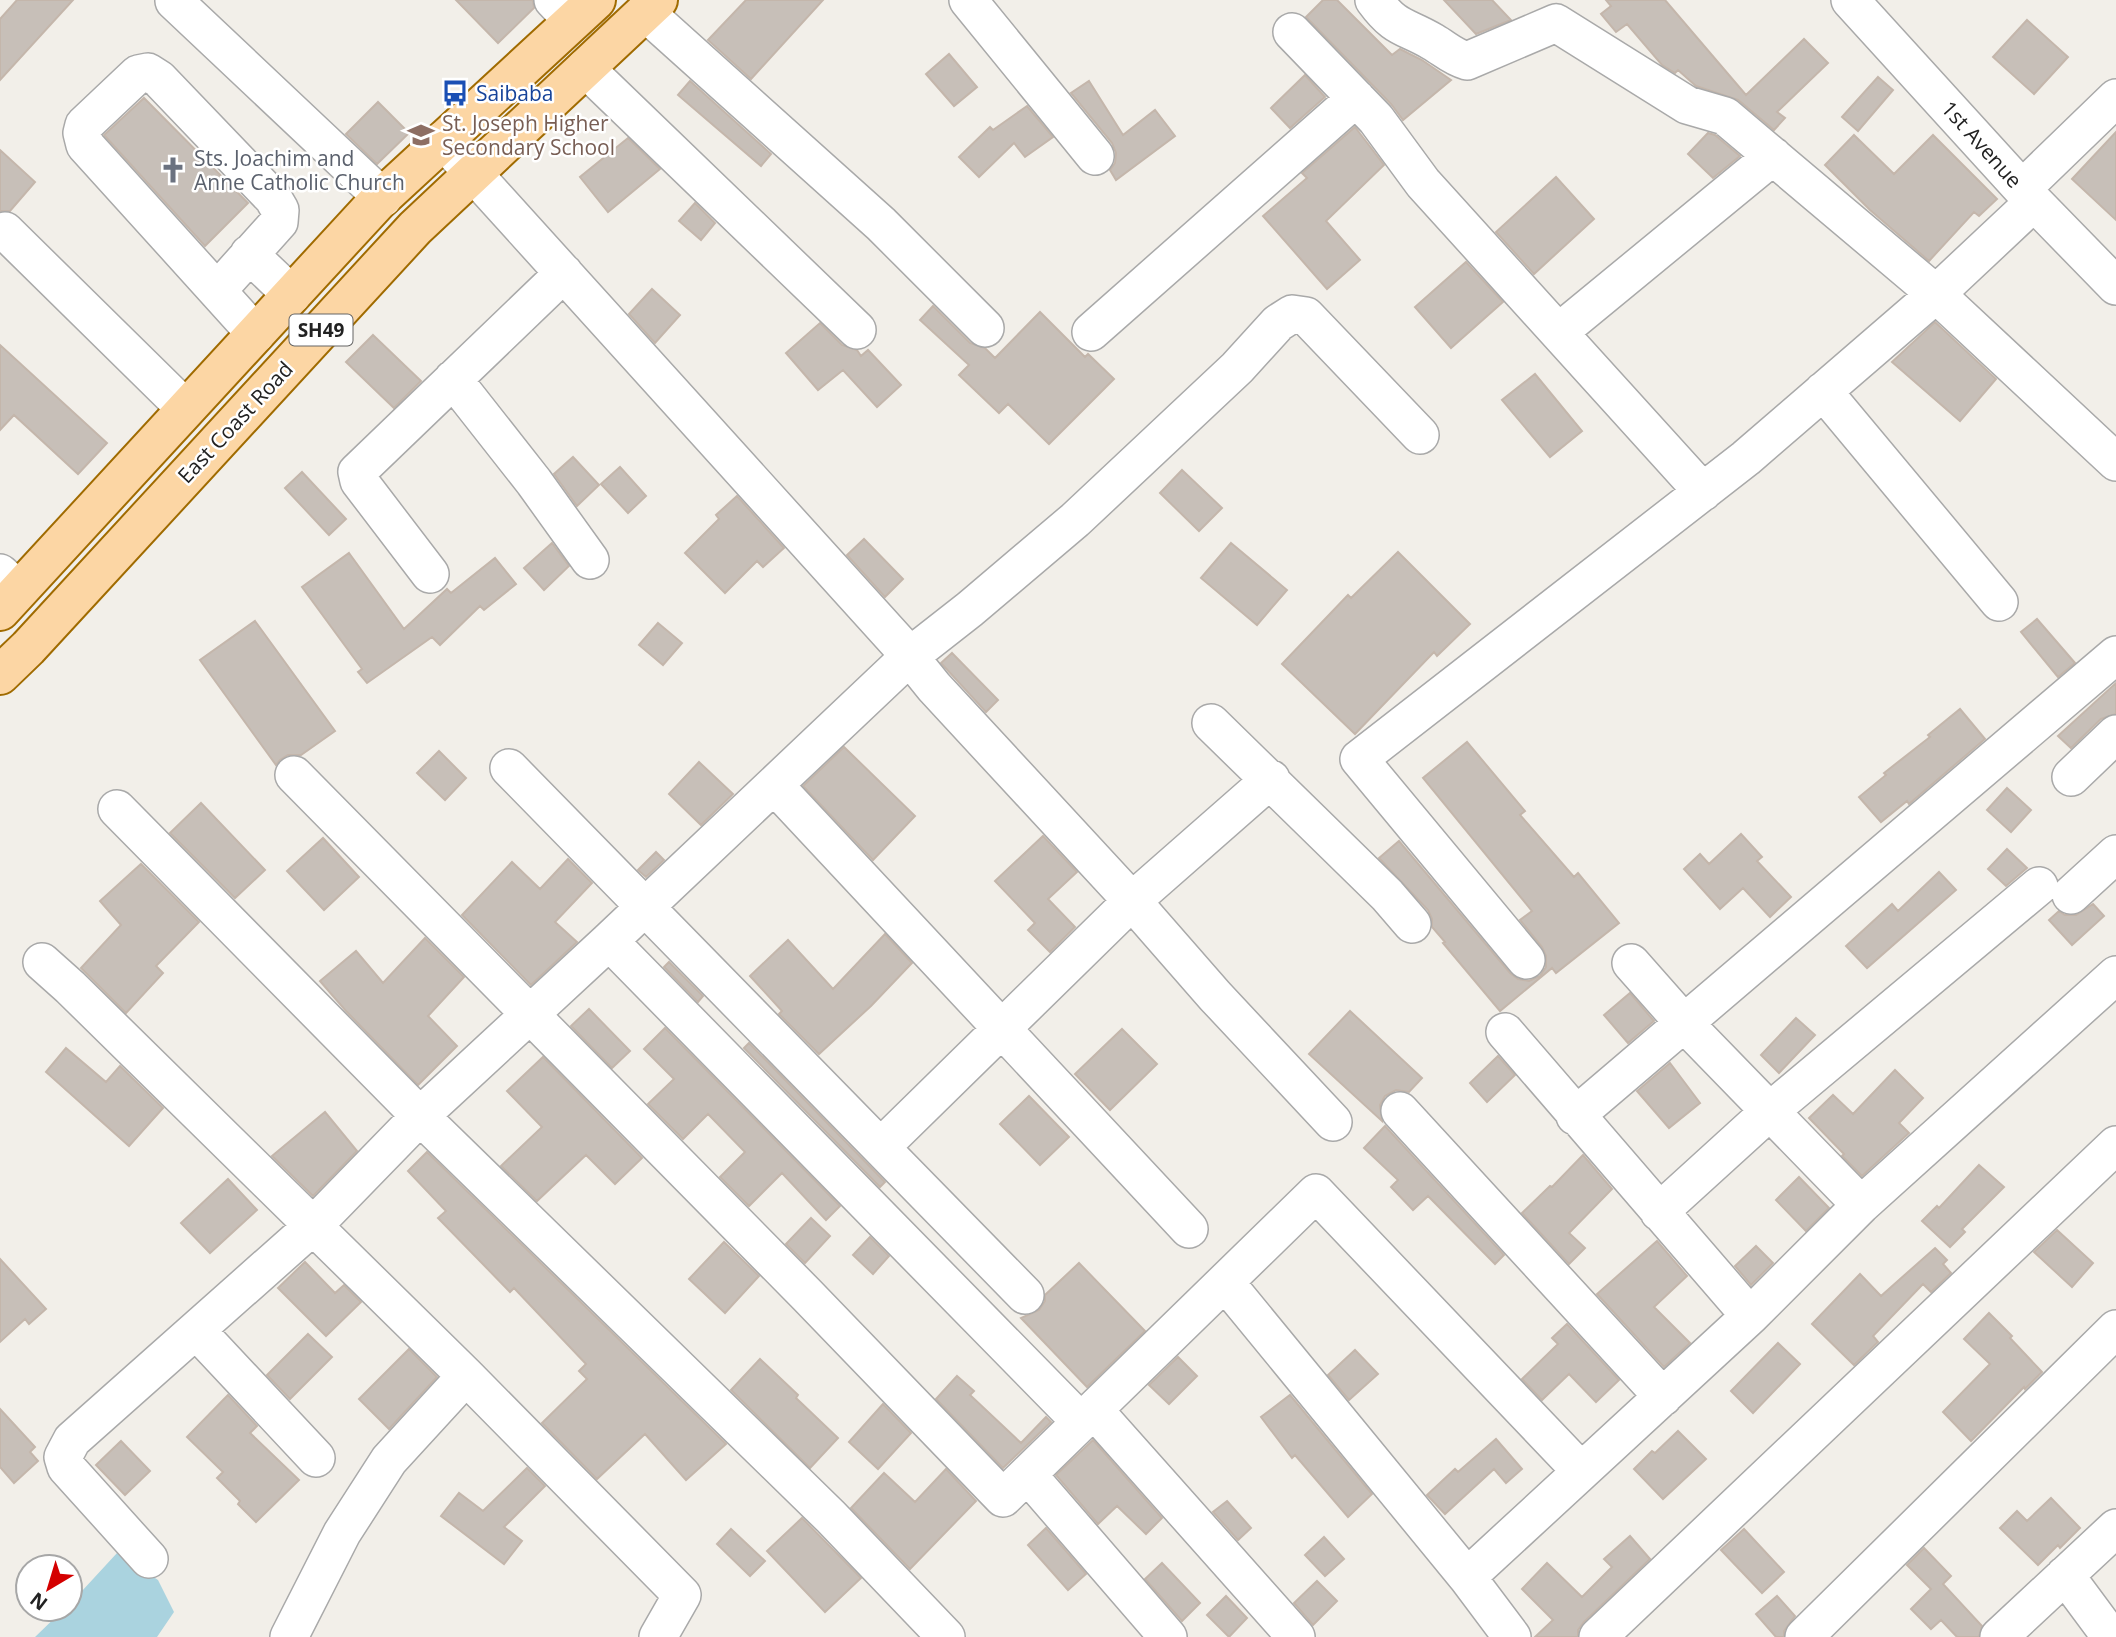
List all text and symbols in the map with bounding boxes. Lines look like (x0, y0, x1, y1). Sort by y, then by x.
bus stop icon: Saibaba (440, 78, 470, 108)
place label: Saibaba (476, 79, 554, 107)
street label: 1st Avenue (1935, 94, 2029, 194)
place label: St. Joseph Higher Secondary School (442, 109, 615, 161)
school or university icon: St. Joseph Higher Secondary School (406, 120, 436, 150)
place label: Sts. Joachim and Anne Catholic Church (194, 144, 405, 196)
church icon: Sts. Joachim and Anne Catholic Church (158, 155, 188, 185)
road number: SH49 (290, 314, 352, 346)
street label: East Coast Road (171, 355, 299, 489)
north arrow (14, 1553, 84, 1623)
text: N (24, 1586, 53, 1616)

